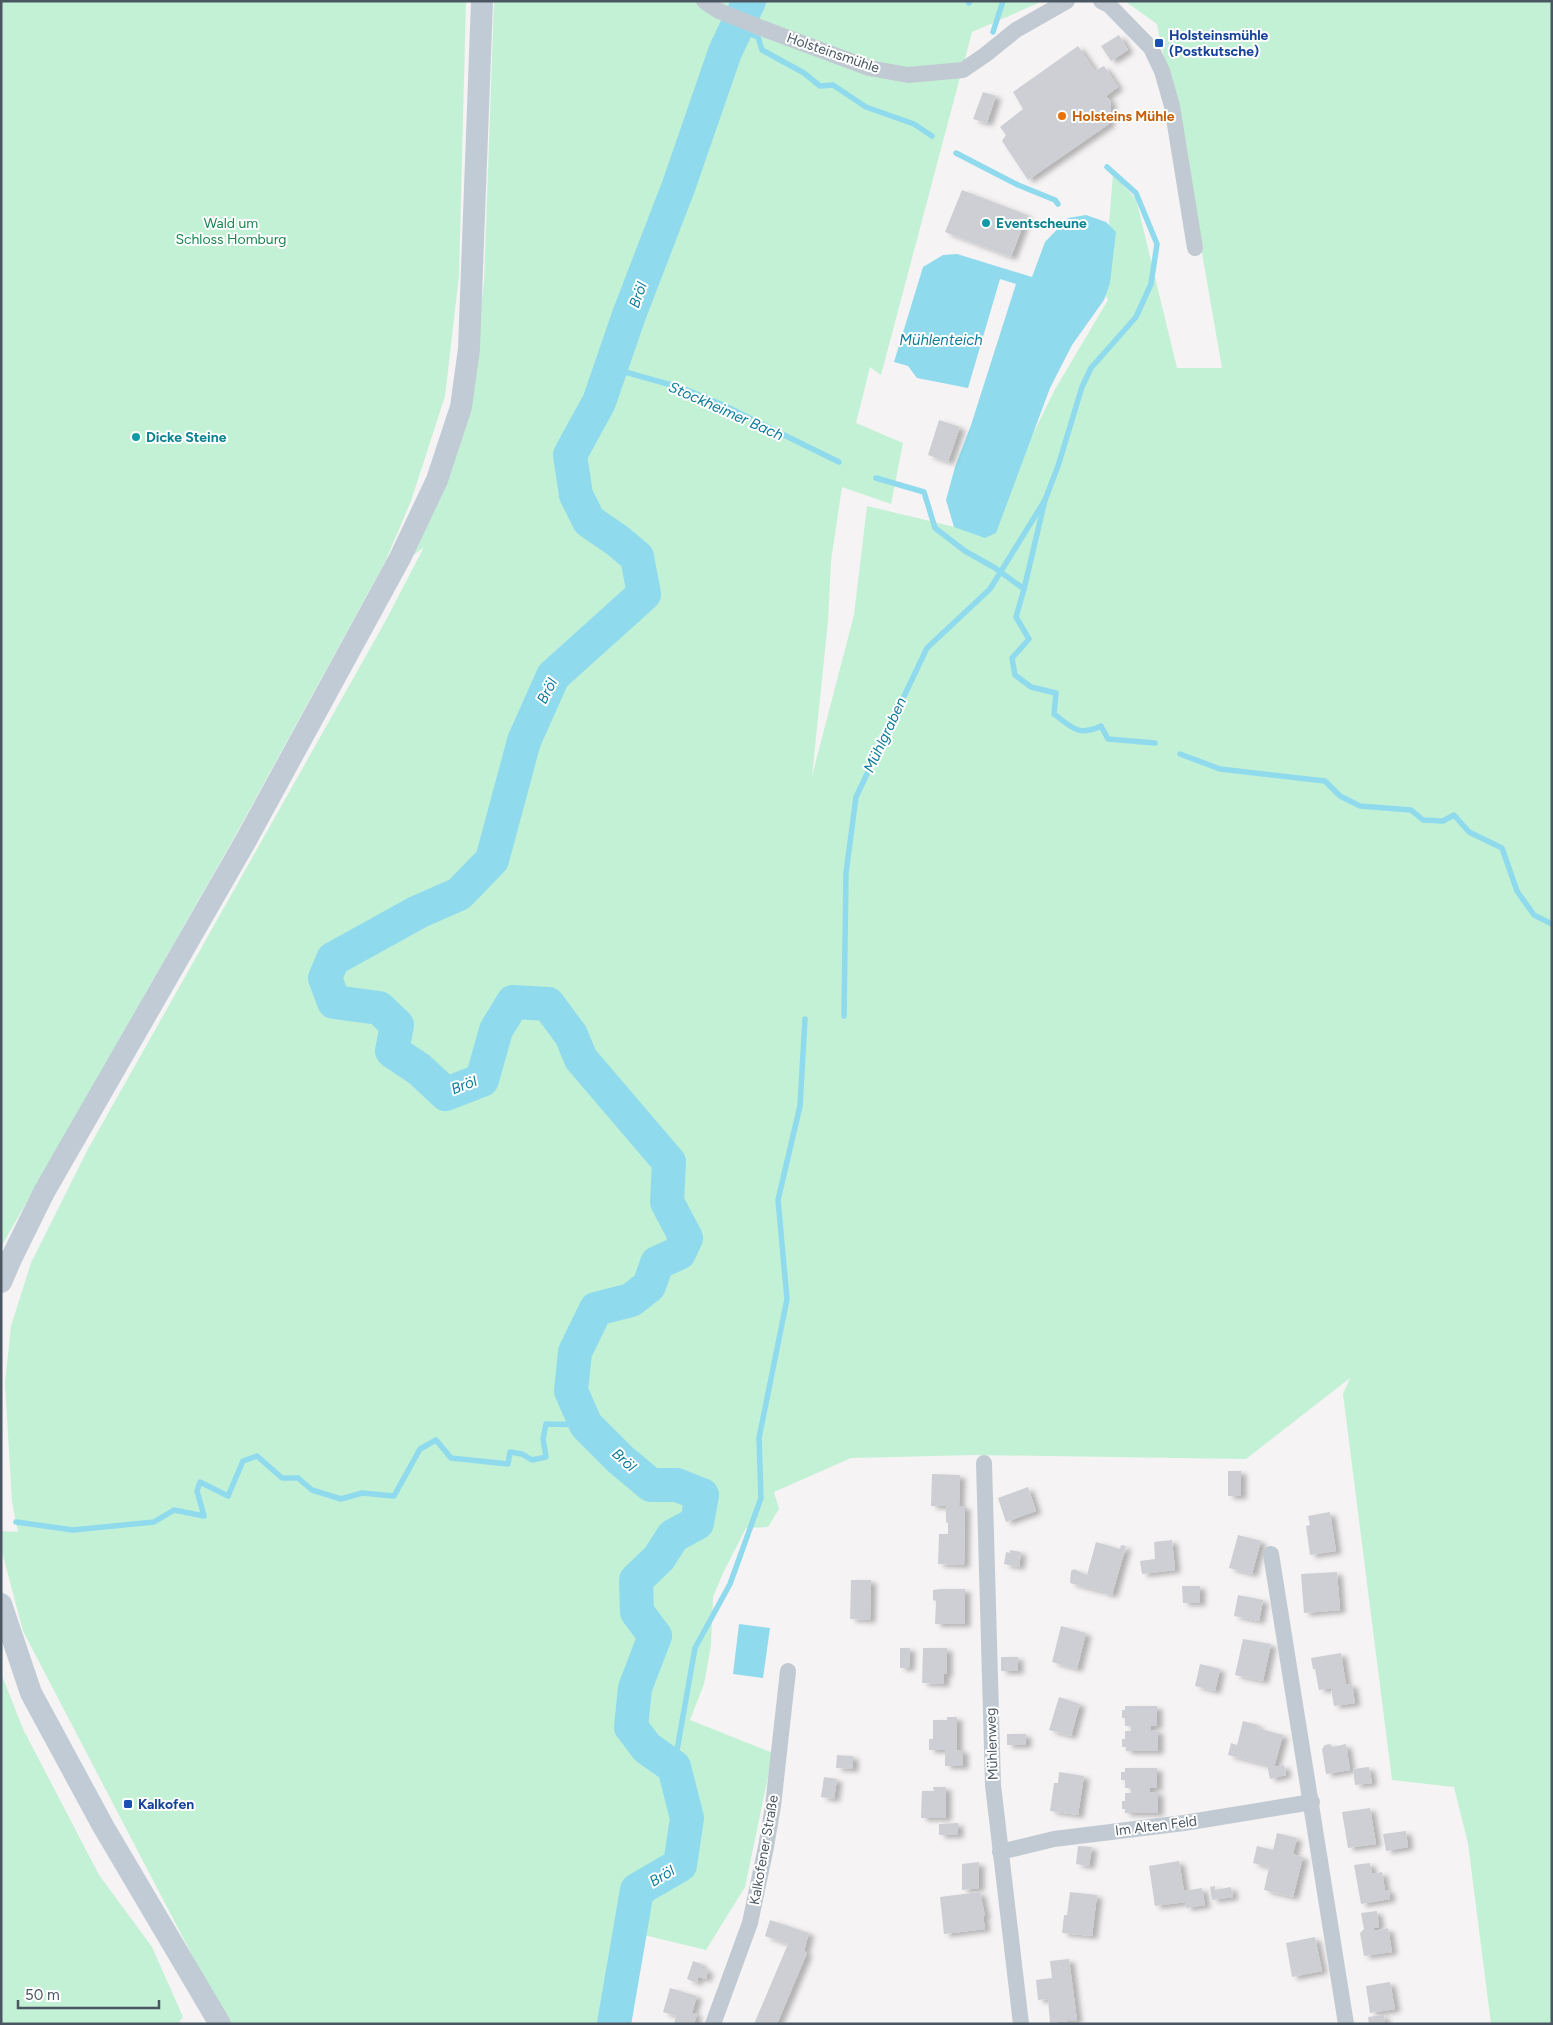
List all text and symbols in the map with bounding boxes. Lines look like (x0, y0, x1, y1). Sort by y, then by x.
place label: Holsteinsmühle (Postkutsche) (1169, 27, 1269, 60)
street label: Holsteinsmühle (784, 29, 882, 77)
marker: Holsteinsmühle (Postkutsche) (1153, 37, 1165, 49)
place label: Holsteins Mühle (1072, 108, 1175, 125)
marker: Holsteins Mühle (1056, 110, 1068, 122)
park label: Wald um Schloss Homburg (175, 215, 287, 248)
place label: Eventscheune (996, 215, 1087, 232)
marker: Eventscheune (980, 217, 992, 229)
water label: Bröl (625, 279, 651, 310)
water label: Mühlenteich (899, 331, 983, 349)
water label: Stockheimer Bach (666, 378, 786, 444)
place label: Dicke Steine (146, 429, 227, 446)
marker: Dicke Steine (130, 431, 142, 443)
water label: Bröl (533, 675, 561, 707)
water label: Mühlgraben (860, 695, 910, 775)
water label: Bröl (448, 1072, 480, 1098)
water label: Bröl (608, 1445, 640, 1476)
street label: Mühlenweg (982, 1707, 1002, 1781)
street label: Kalkofener Straße (746, 1793, 782, 1906)
place label: Kalkofen (138, 1796, 194, 1813)
marker: Kalkofen (122, 1798, 134, 1810)
street label: Im Alten Feld (1114, 1813, 1198, 1839)
water label: Bröl (646, 1861, 678, 1890)
scale bar (18, 1978, 159, 2010)
text: 50 m (25, 1986, 60, 2004)

